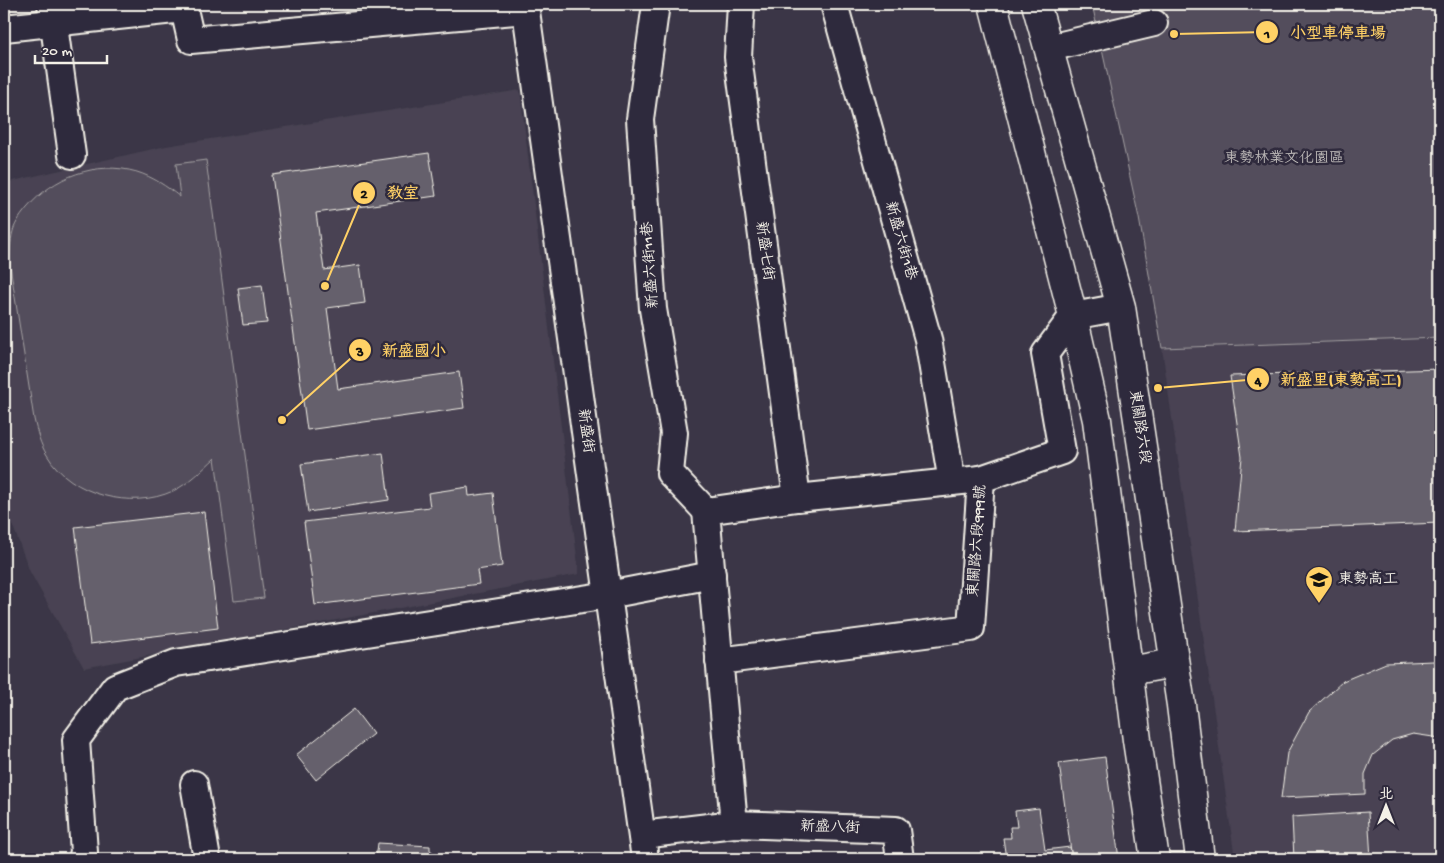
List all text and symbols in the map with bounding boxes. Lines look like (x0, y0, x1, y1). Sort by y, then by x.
callout: 小型車停車場 (1255, 17, 1396, 48)
text: 小型車停車場 (1290, 24, 1386, 45)
text: 1 (1263, 26, 1270, 44)
scale bar (35, 32, 108, 64)
text: 20 m (42, 43, 72, 61)
park label: 東勢林業文化園區 (1224, 149, 1344, 168)
callout: 教室 (352, 177, 429, 208)
text: 教室 (387, 184, 419, 205)
text: 2 (360, 186, 368, 204)
street label: 新盛六街1巷 (880, 200, 920, 282)
street label: 新盛七街 (751, 220, 777, 282)
street label: 新盛六街11巷 (639, 221, 663, 309)
callout: 新盛國小 (347, 335, 456, 366)
text: 新盛國小 (382, 342, 446, 363)
text: 3 (355, 344, 364, 362)
callout: 新盛里(東勢高工) (1245, 364, 1411, 395)
text: 新盛里(東勢高工) (1280, 371, 1402, 392)
text: 4 (1253, 373, 1262, 391)
street label: 東關路六段 (1124, 389, 1154, 465)
street label: 新盛街 (573, 407, 597, 455)
street label: 東關路六段999號 (965, 484, 991, 598)
school or university icon: 東勢高工 (1304, 565, 1334, 604)
place label: 東勢高工 (1338, 570, 1398, 589)
north arrow (1362, 780, 1412, 830)
text: 北 (1379, 787, 1393, 804)
street label: 新盛八街 (800, 818, 860, 838)

